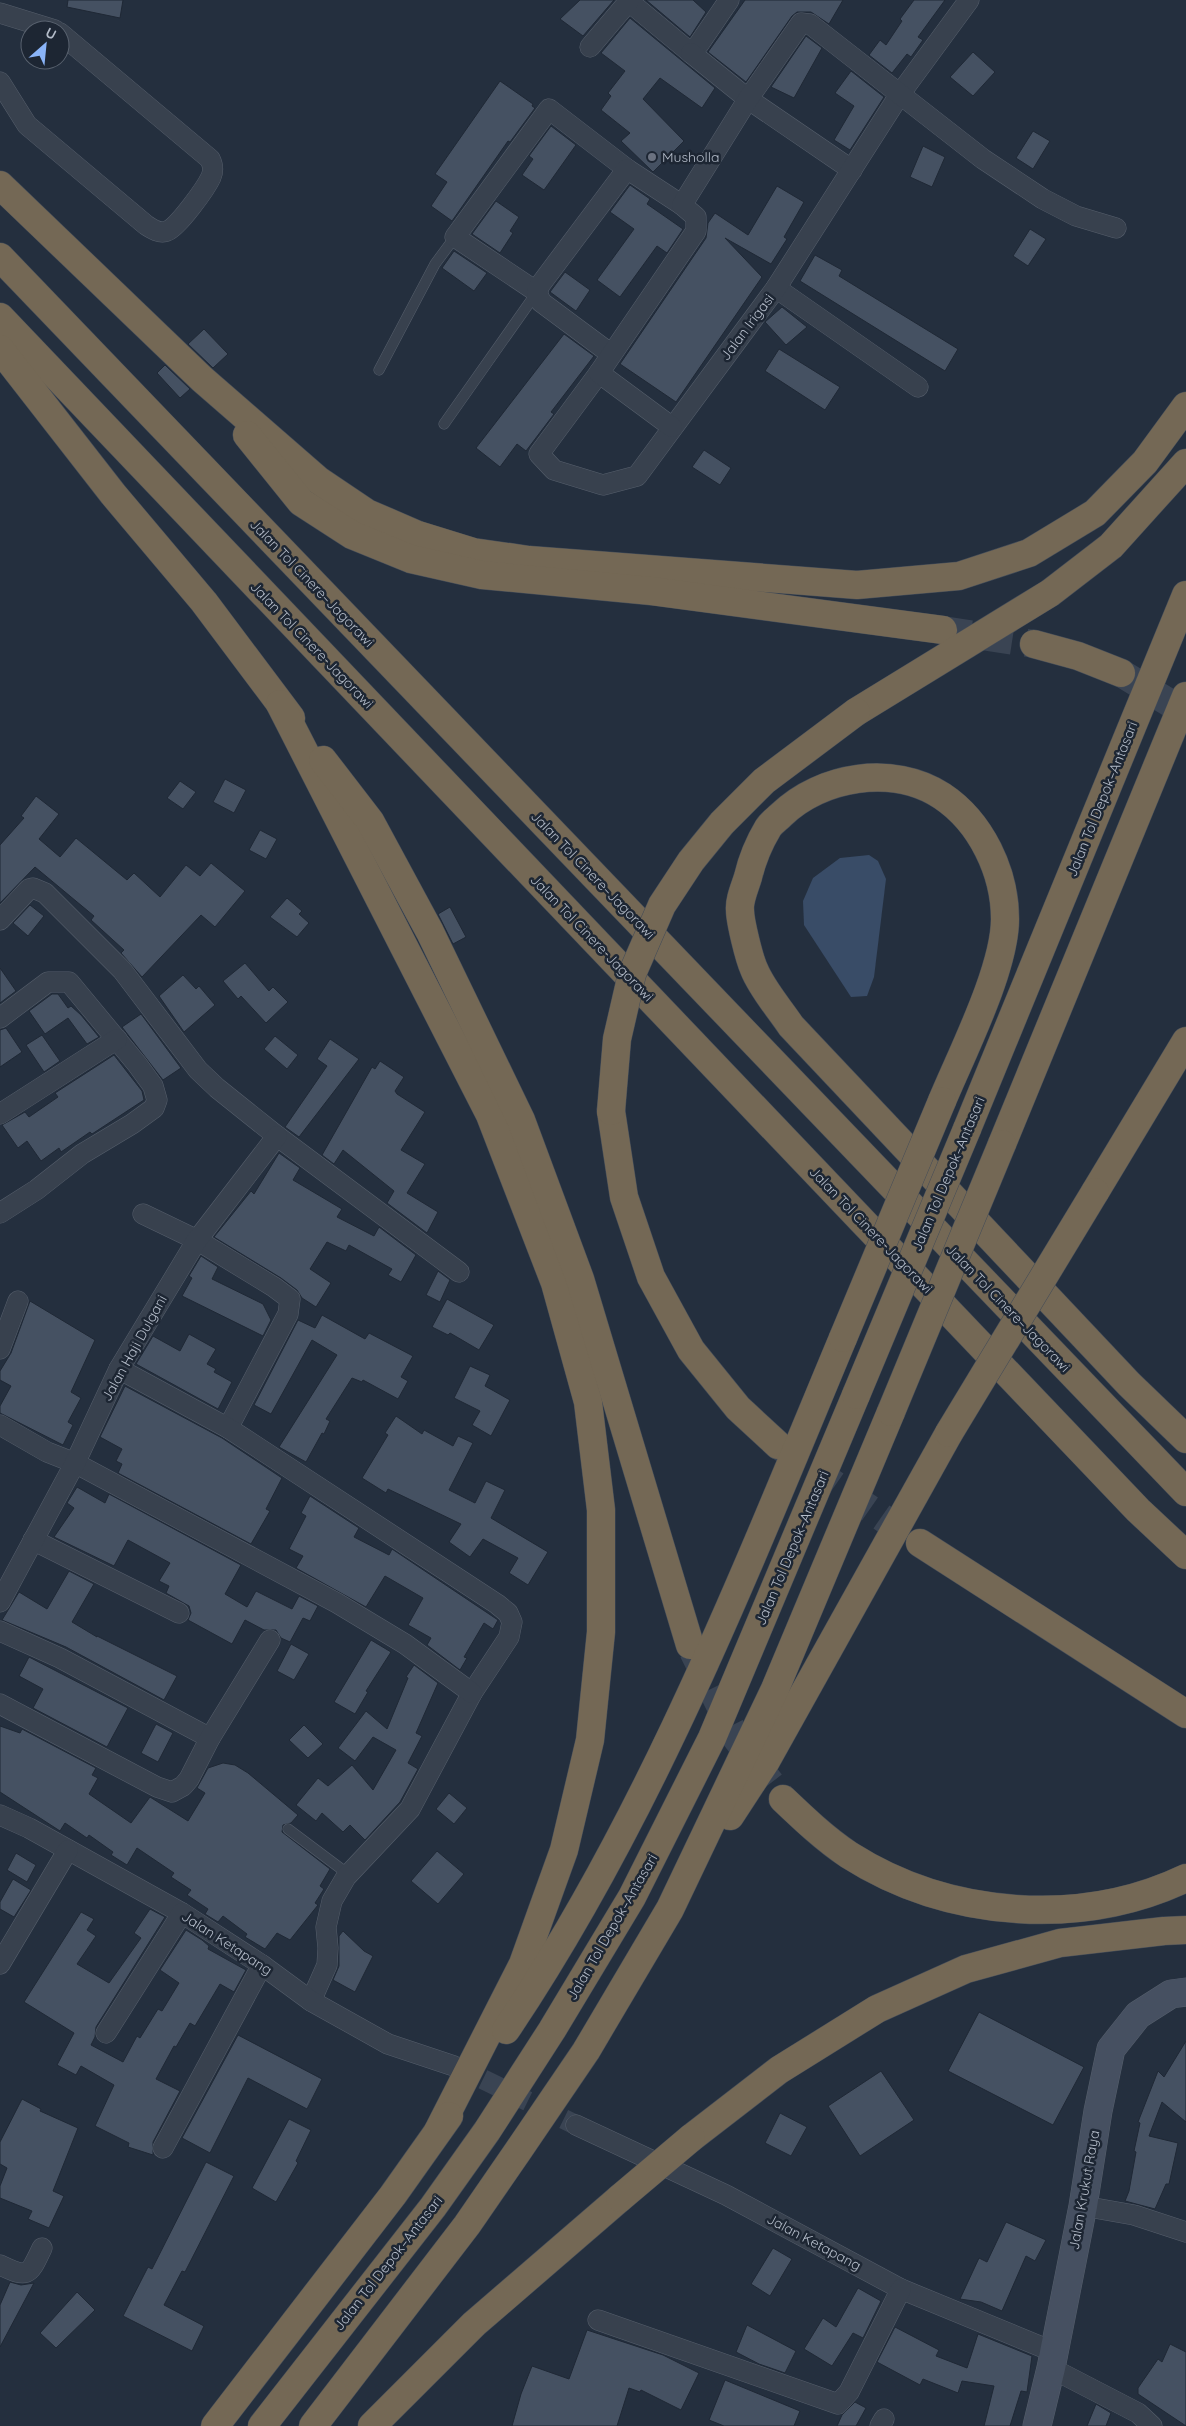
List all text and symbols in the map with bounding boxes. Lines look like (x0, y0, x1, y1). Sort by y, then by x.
north arrow (20, 20, 70, 70)
text: U (42, 23, 59, 44)
place label: Musholla (662, 148, 719, 166)
marker: Musholla (646, 151, 658, 163)
street label: Jalan Irigasi (716, 290, 778, 364)
street label: Jalan Tol Cinere–Jagorawi (246, 515, 378, 651)
street label: Jalan Tol Cinere-Jagorawi (247, 578, 377, 712)
street label: Jalan Tol Depok–Antasari (1063, 719, 1141, 879)
street label: Jalan Tol Cinere–Jagorawi (527, 807, 659, 943)
street label: Jalan Tol Cinere-Jagorawi (527, 871, 657, 1005)
street label: Jalan Tol Depok–Antasari (907, 1094, 989, 1254)
street label: Jalan Tol Cinere-Jagorawi (806, 1163, 936, 1297)
street label: Jalan Tol Cinere–Jagorawi (942, 1240, 1074, 1376)
street label: Jalan Haji Dulgani (97, 1292, 171, 1404)
street label: Jalan Tol Depok–Antasari (751, 1468, 833, 1628)
street label: Jalan Tol Depok–Antasari (563, 1851, 661, 2003)
street label: Jalan Ketapang (178, 1907, 276, 1979)
street label: Jalan Krukut Raya (1065, 2129, 1103, 2251)
street label: Jalan Tol Depok–Antasari (330, 2192, 446, 2334)
street label: Jalan Ketapang (764, 2210, 864, 2274)

